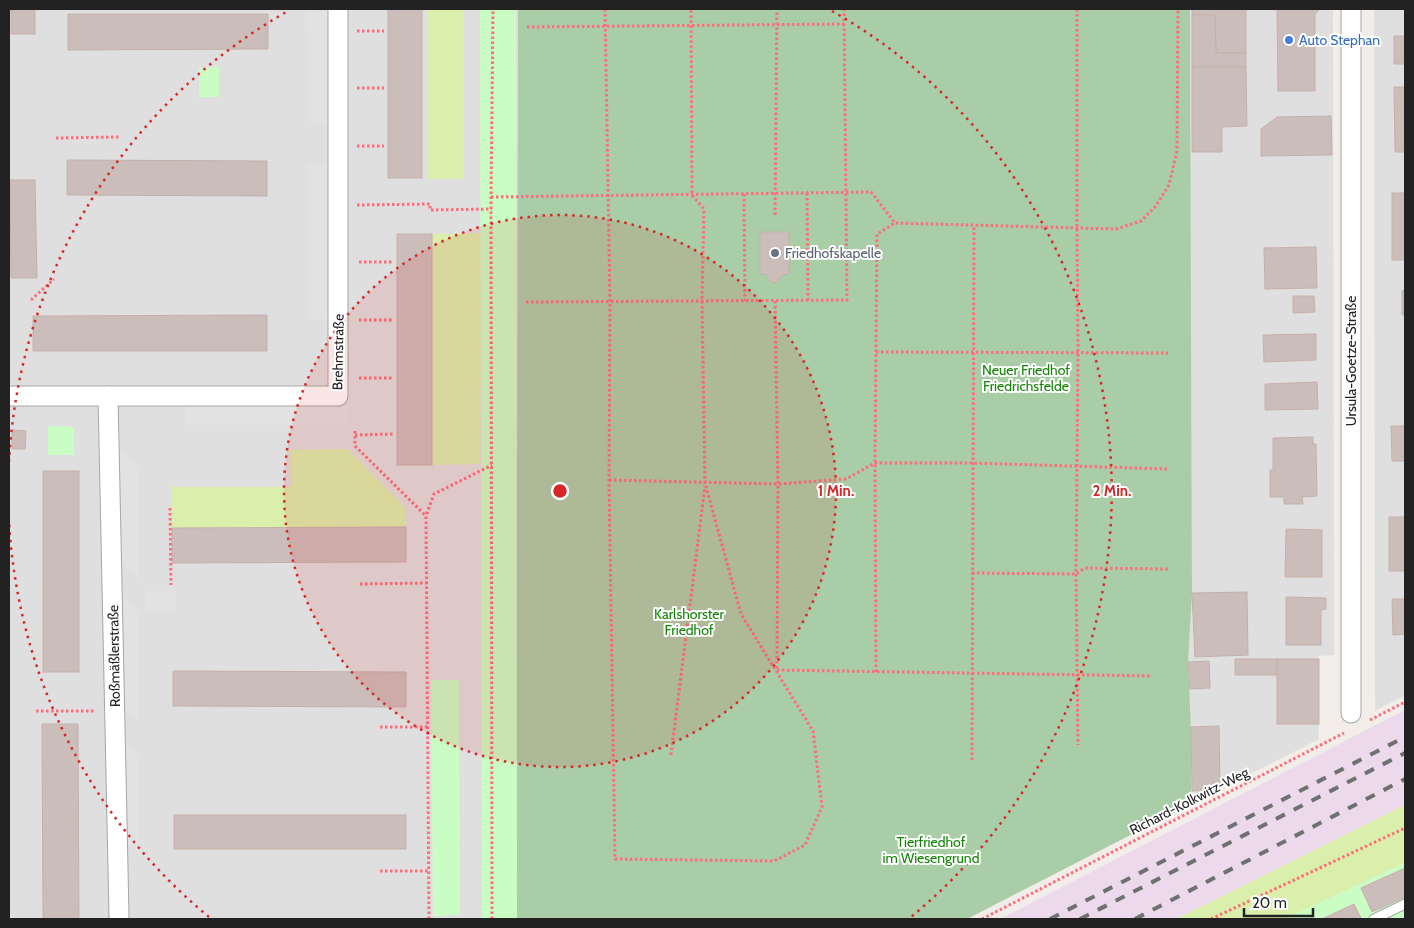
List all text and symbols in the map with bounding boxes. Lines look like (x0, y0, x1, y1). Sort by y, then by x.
place label: Auto Stephan (1299, 31, 1380, 49)
marker: Auto Stephan (1283, 34, 1295, 46)
place label: Friedhofskapelle (785, 244, 881, 262)
marker: Friedhofskapelle (769, 247, 781, 259)
street label: Ursula-Goetze-Straße (1342, 296, 1360, 426)
street label: Brehmstraße (328, 314, 348, 390)
park label: Neuer Friedhof Friedrichsfelde (982, 361, 1070, 395)
centre of rings (551, 482, 569, 500)
text: 1 Min. (818, 482, 854, 500)
text: 2 Min. (1093, 482, 1131, 500)
street label: Roßmäßlerstraße (104, 605, 124, 707)
park label: Karlshorster Friedhof (654, 605, 725, 639)
street label: Richard-Kolkwitz-Weg (1126, 763, 1253, 839)
park label: Tierfriedhof im Wiesengrund (883, 833, 979, 867)
scale bar (1244, 886, 1313, 918)
text: 20 m (1252, 894, 1287, 912)

